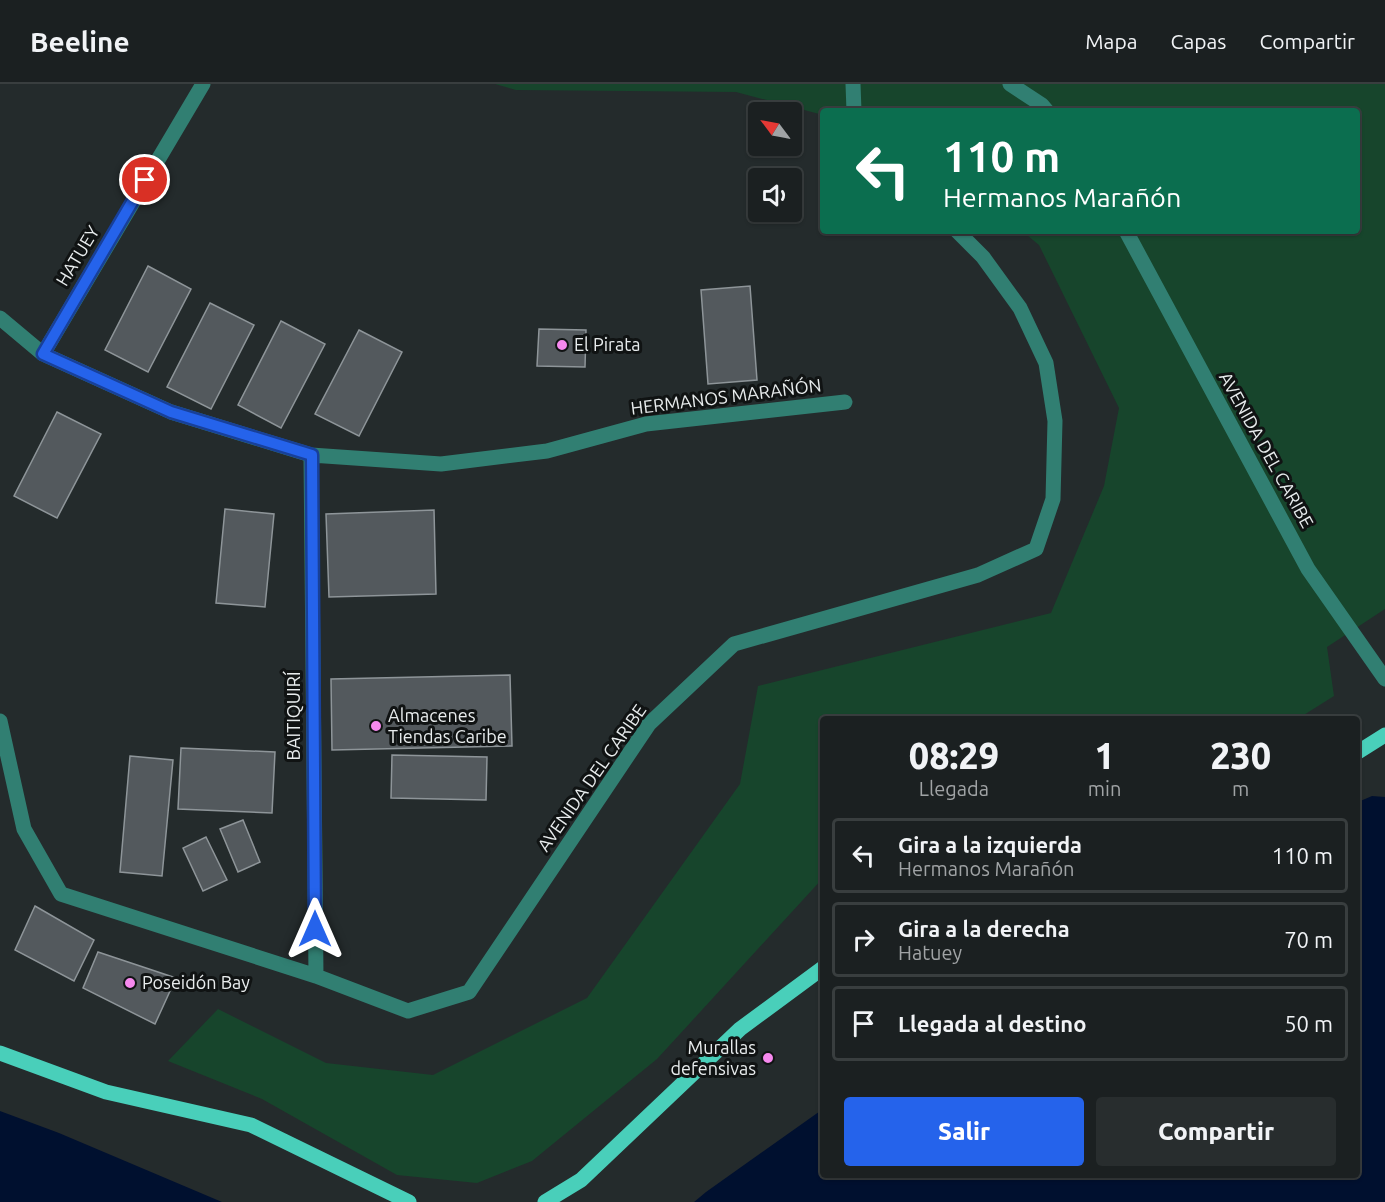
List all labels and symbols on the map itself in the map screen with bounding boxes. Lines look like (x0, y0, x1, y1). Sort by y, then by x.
north arrow (748, 102, 802, 156)
pin (119, 154, 170, 205)
street label: HATUEY (52, 222, 103, 289)
place label: El Pirata (574, 334, 640, 354)
marker: El Pirata (555, 338, 569, 352)
street label: AVENIDA DEL CARIBE (1216, 368, 1318, 531)
street label: HERMANOS MARAÑÓN (629, 373, 822, 418)
street label: BAITIQUIRÍ (282, 671, 304, 761)
street label: AVENIDA DEL CARIBE (533, 700, 649, 855)
place label: Almacenes Tiendas Caribe (388, 705, 507, 746)
marker: Almacenes Tiendas Caribe (369, 719, 383, 733)
position arrow (283, 897, 347, 961)
place label: Poseidón Bay (142, 972, 250, 992)
marker: Poseidón Bay (123, 976, 137, 990)
place label: Murallas defensivas (671, 1037, 756, 1078)
marker: Murallas defensivas (761, 1051, 775, 1065)

